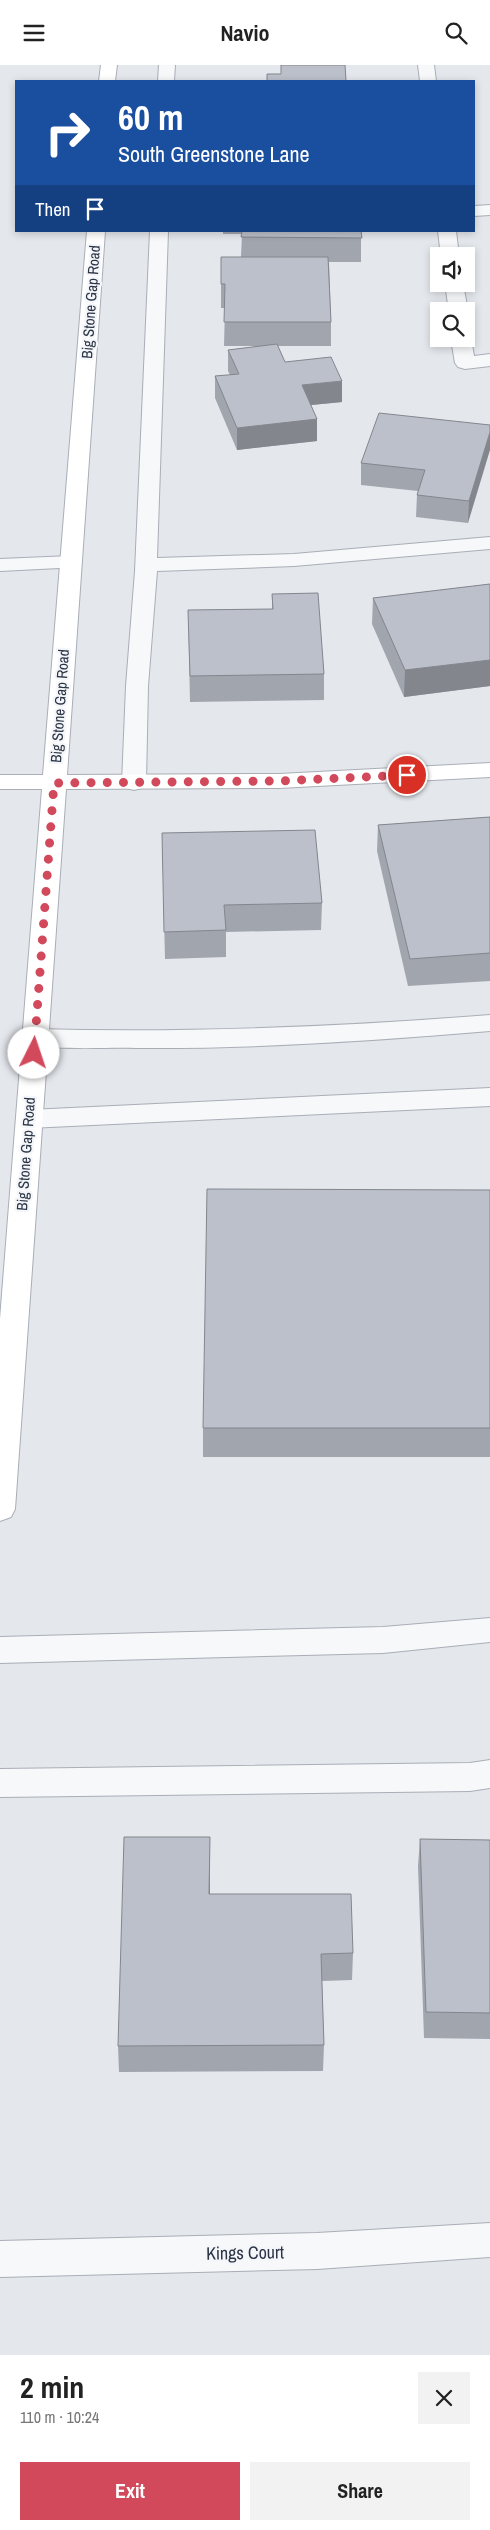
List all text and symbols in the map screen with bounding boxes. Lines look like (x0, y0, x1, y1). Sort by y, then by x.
text: Navio (220, 18, 270, 48)
icon: menu (20, 19, 48, 47)
icon: search (442, 19, 470, 47)
text: 60 m (118, 94, 183, 141)
icon: right (35, 100, 100, 165)
text: South Greenstone Lane (118, 139, 310, 169)
icon: arrive (81, 195, 109, 223)
text: Then (35, 196, 71, 222)
street label: Big Stone Gap Road (76, 245, 105, 359)
map controls (430, 247, 475, 347)
button: sound (430, 247, 475, 292)
button: search (430, 302, 475, 347)
street label: Big Stone Gap Road (45, 649, 74, 763)
pin (386, 754, 428, 796)
icon: arrive (393, 761, 421, 789)
position arrow (7, 1026, 59, 1078)
street label: Big Stone Gap Road (11, 1097, 40, 1211)
street label: Kings Court (206, 2239, 284, 2266)
text: 2 min (20, 2367, 84, 2407)
button: close (418, 2372, 470, 2424)
text: 110 m · 10:24 (20, 2406, 99, 2428)
button: Exit (20, 2462, 240, 2520)
button: Share (250, 2462, 470, 2520)

